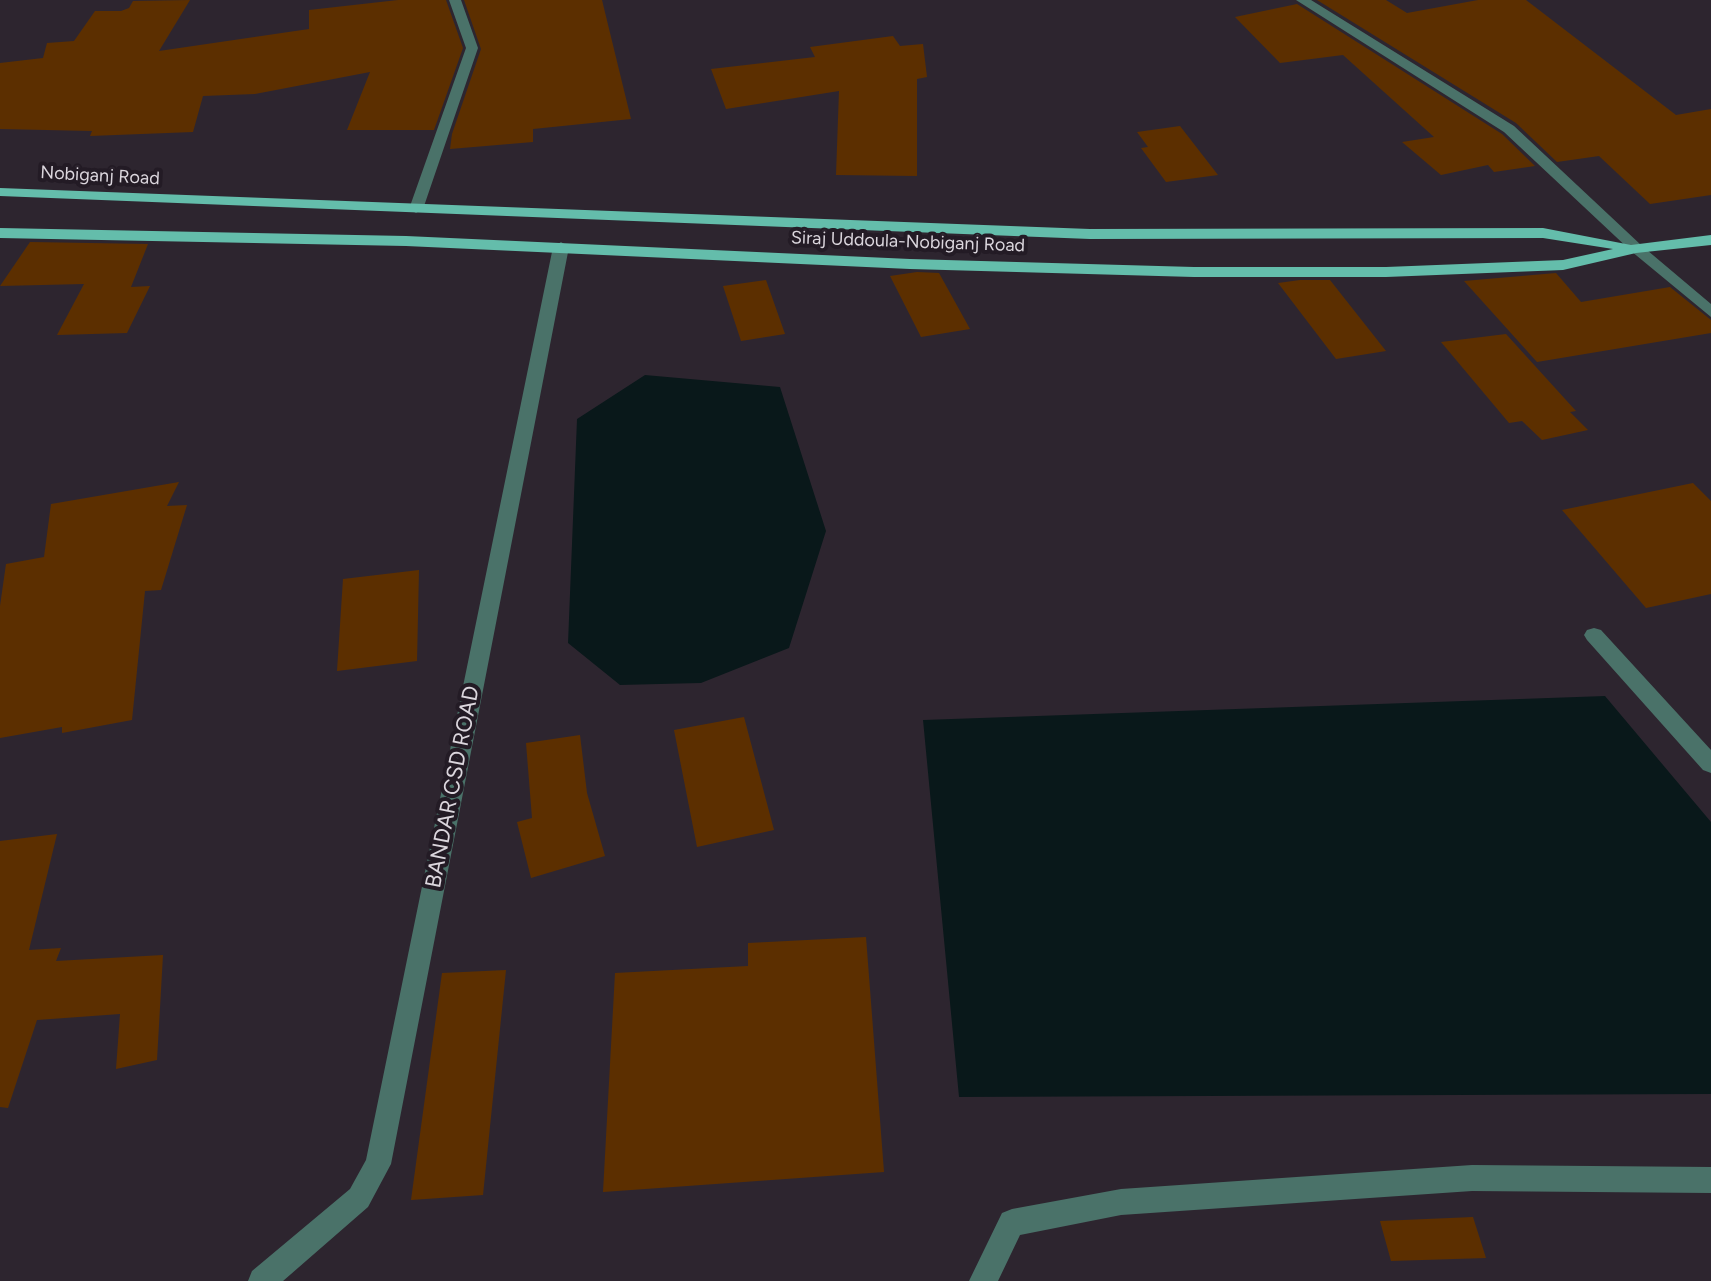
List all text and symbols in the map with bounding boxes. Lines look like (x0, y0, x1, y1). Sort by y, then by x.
street label: Nobiganj Road (40, 162, 160, 190)
street label: Siraj Uddoula-Nobiganj Road (791, 227, 1025, 257)
street label: BANDAR CSD ROAD (420, 684, 486, 890)

